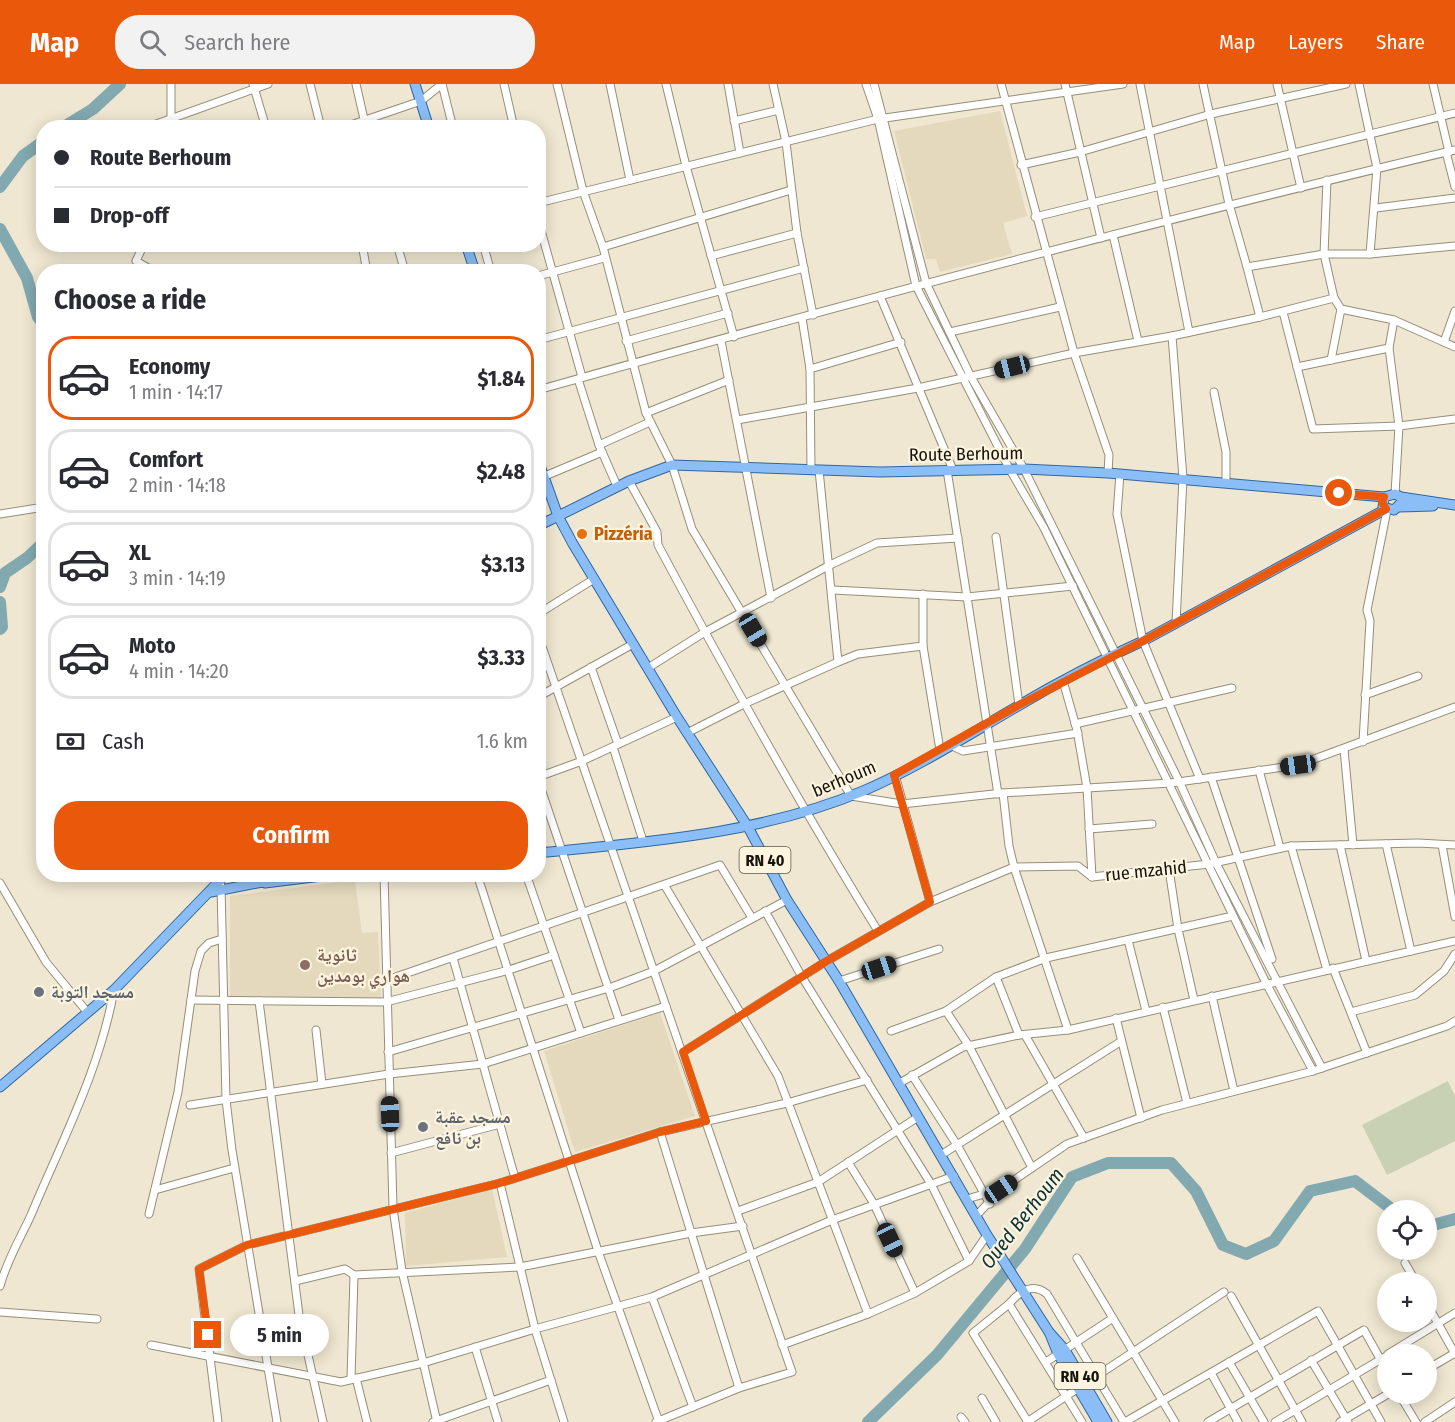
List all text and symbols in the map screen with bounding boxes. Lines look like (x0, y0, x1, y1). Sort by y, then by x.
search box (115, 15, 535, 69)
text: Map (30, 26, 79, 59)
icon: search (136, 26, 169, 59)
text: Search here (184, 29, 290, 56)
text: Map (1219, 29, 1255, 55)
text: Layers (1288, 29, 1343, 55)
text: Share (1376, 29, 1425, 55)
text: Route Berhoum (90, 144, 231, 171)
text: Drop-off (90, 202, 169, 229)
text: Choose a ride (54, 284, 206, 316)
icon: car (57, 351, 111, 405)
text: Economy (129, 353, 210, 380)
car (992, 354, 1032, 380)
text: $1.84 (478, 365, 525, 392)
text: 1 min · 14:17 (129, 380, 223, 404)
street label: Route Berhoum (909, 442, 1023, 466)
icon: car (57, 444, 111, 498)
text: Comfort (129, 446, 203, 473)
text: $2.48 (477, 458, 525, 485)
text: 2 min · 14:18 (129, 473, 226, 497)
route start (1325, 479, 1352, 506)
place label: Pizzéria (594, 523, 653, 545)
marker: Pizzéria (575, 527, 589, 541)
icon: car (57, 537, 111, 591)
text: XL (129, 539, 151, 566)
text: $3.13 (481, 551, 525, 578)
text: 3 min · 14:19 (129, 566, 226, 590)
car (736, 610, 770, 650)
icon: car (57, 630, 111, 684)
text: Moto (129, 632, 176, 659)
text: $3.33 (477, 644, 525, 671)
text: 4 min · 14:20 (129, 659, 229, 683)
icon: cash (54, 725, 87, 758)
text: Cash (102, 728, 145, 755)
text: 1.6 km (477, 729, 528, 753)
car (1279, 754, 1317, 776)
street label: berhoum (809, 756, 879, 802)
button: Confirm (54, 801, 528, 870)
road number: RN 40 (740, 847, 790, 873)
street label: rue mzahid (1104, 856, 1188, 886)
place label: ثانوية هواري بومدين (317, 944, 410, 990)
car (859, 954, 899, 982)
marker: ثانوية هواري بومدين (298, 958, 312, 972)
place label: مسجد التوبة (51, 981, 134, 1003)
marker: مسجد التوبة (32, 985, 46, 999)
car (380, 1096, 400, 1132)
place label: مسجد عقبة بن نافع (435, 1106, 511, 1150)
marker: مسجد عقبة بن نافع (416, 1120, 430, 1134)
water label: Oued Berhoum (975, 1163, 1069, 1273)
car (981, 1171, 1021, 1207)
map controls (1377, 1200, 1437, 1404)
button: locate (1377, 1200, 1437, 1260)
car (874, 1220, 906, 1260)
button: + (1377, 1272, 1437, 1332)
callout: 5 min (229, 1314, 328, 1356)
route end (194, 1321, 221, 1348)
text: 5 min (257, 1323, 302, 1347)
button: − (1377, 1344, 1437, 1404)
road number: RN 40 (1054, 1363, 1106, 1389)

